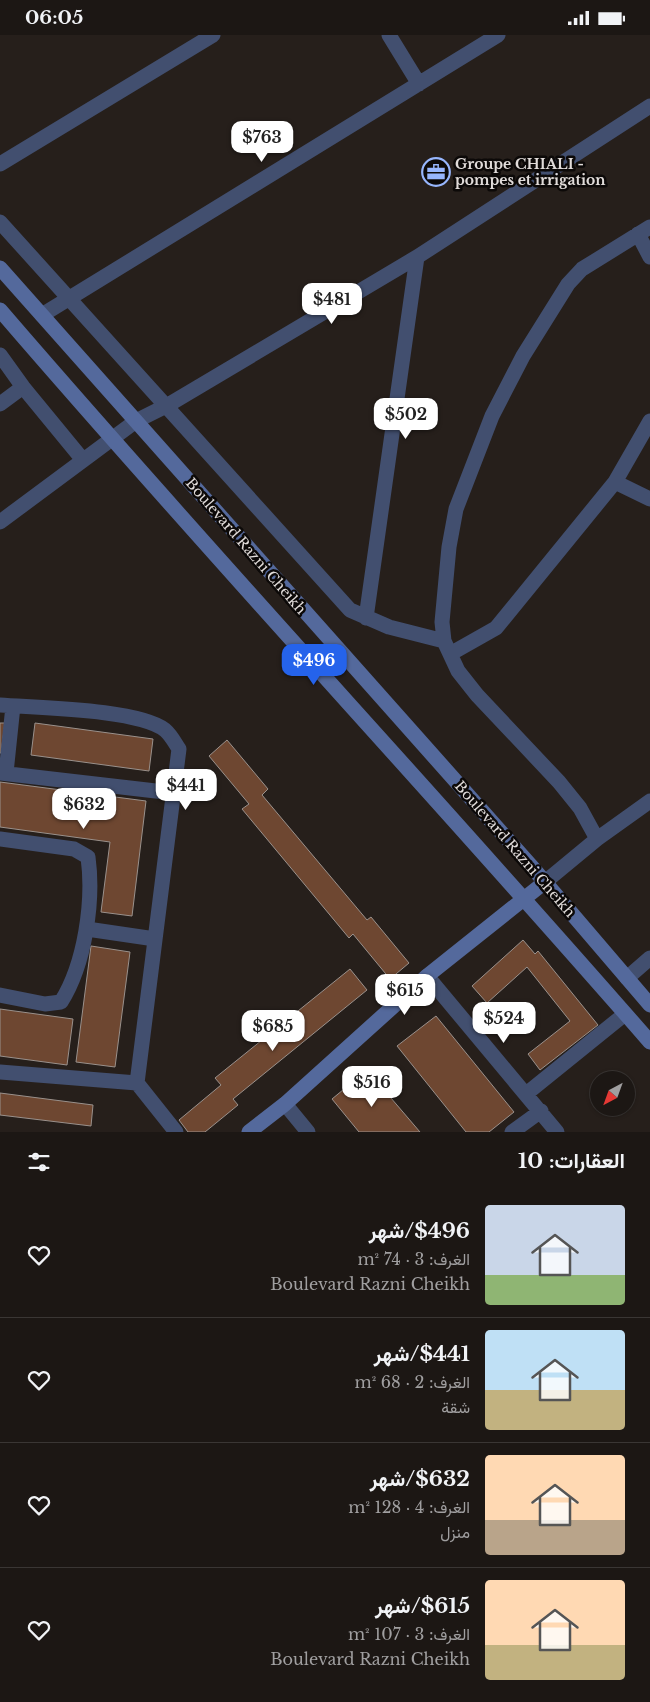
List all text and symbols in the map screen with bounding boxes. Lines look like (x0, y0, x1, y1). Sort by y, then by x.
text: 06:05 (25, 6, 83, 29)
pin: $763 (232, 121, 292, 163)
text: $763 (242, 127, 282, 147)
place label: Groupe CHIALI - pompes et irrigation (455, 155, 605, 189)
office icon: Groupe CHIALI - pompes et irrigation (421, 157, 451, 187)
pin: $481 (302, 283, 362, 325)
text: $481 (313, 289, 351, 309)
pin: $502 (376, 397, 436, 440)
text: $502 (385, 404, 427, 424)
street label: Boulevard Razni Cheikh (182, 474, 310, 618)
pin: $496 (284, 643, 344, 686)
text: $496 (293, 650, 335, 670)
pin: $441 (156, 769, 216, 811)
text: $441 (167, 775, 205, 795)
street label: Boulevard Razni Cheikh (451, 777, 579, 921)
pin: $632 (54, 787, 114, 830)
text: $632 (63, 794, 105, 814)
pin: $615 (375, 973, 435, 1016)
text: $615 (386, 980, 424, 1000)
pin: $524 (474, 1001, 534, 1044)
text: $524 (484, 1008, 524, 1028)
pin: $685 (243, 1009, 303, 1052)
text: $685 (253, 1016, 293, 1036)
pin: $516 (342, 1065, 402, 1108)
north arrow (590, 1071, 635, 1116)
map controls (590, 1071, 635, 1116)
text: $516 (353, 1072, 391, 1092)
icon: filters (25, 1148, 53, 1176)
text: العقارات: 10 (518, 1148, 625, 1174)
text: $496/شهر (369, 1218, 470, 1244)
icon: home (525, 1225, 585, 1285)
icon: heart (25, 1241, 53, 1269)
text: الغرف: 3 · 74 m² (357, 1249, 470, 1269)
text: Boulevard Razni Cheikh (270, 1274, 470, 1294)
text: $441/شهر (374, 1341, 470, 1367)
icon: home (525, 1350, 585, 1410)
icon: heart (25, 1366, 53, 1394)
text: الغرف: 2 · 68 m² (354, 1372, 470, 1392)
text: شقة (441, 1397, 470, 1417)
text: $632/شهر (370, 1466, 470, 1492)
icon: home (525, 1475, 585, 1535)
icon: heart (25, 1491, 53, 1519)
text: الغرف: 4 · 128 m² (348, 1497, 470, 1517)
text: منزل (440, 1522, 470, 1542)
text: $615/شهر (375, 1593, 470, 1619)
icon: home (525, 1600, 585, 1660)
icon: heart (25, 1616, 53, 1644)
text: الغرف: 3 · 107 m² (348, 1624, 470, 1644)
text: Boulevard Razni Cheikh (270, 1649, 470, 1669)

